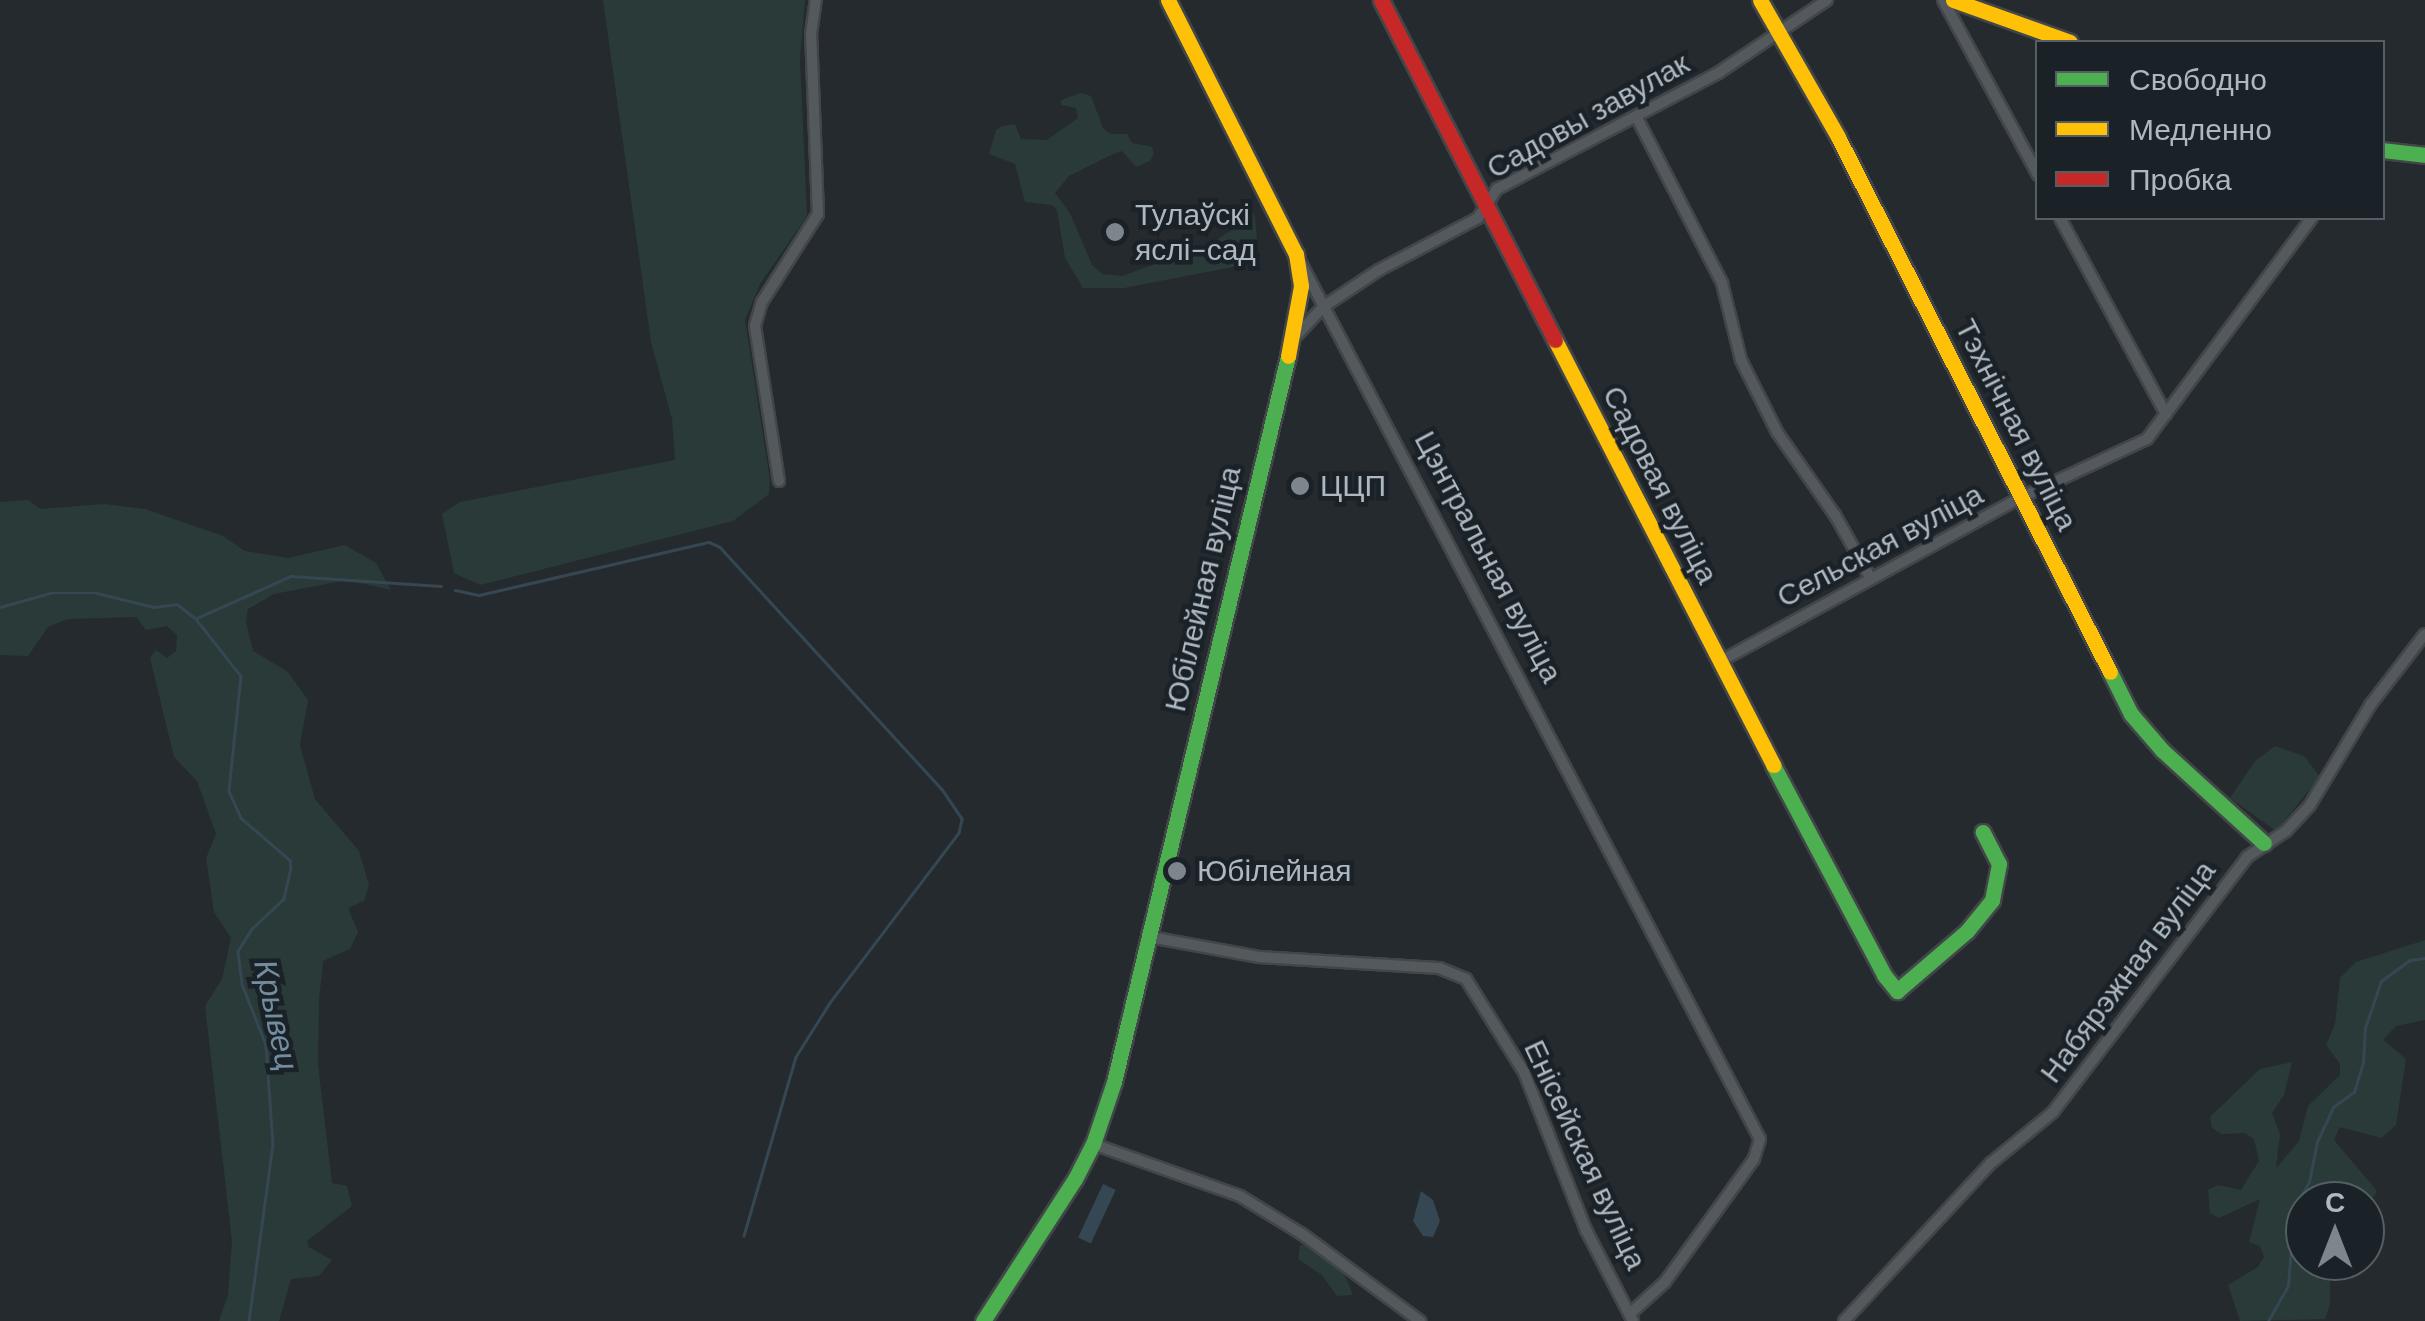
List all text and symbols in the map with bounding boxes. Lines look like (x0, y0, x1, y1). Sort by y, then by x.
legend (2035, 40, 2385, 220)
street label: Садовы завулак (1481, 46, 1695, 186)
text: Свободно (2129, 60, 2267, 99)
text: Медленно (2129, 110, 2272, 149)
text: Пробка (2129, 160, 2232, 199)
place label: Тулаўскі яслі-сад (1135, 197, 1256, 268)
marker: Тулаўскі яслі-сад (1104, 221, 1126, 243)
street label: Тэхнічная вуліца (1947, 313, 2085, 537)
street label: Садовая вуліца (1595, 380, 1725, 590)
street label: Цэнтральная вуліца (1407, 425, 1569, 689)
street label: Юбілейная вуліца (1157, 463, 1249, 715)
place label: ЦЦП (1320, 468, 1386, 504)
marker: ЦЦП (1289, 475, 1311, 497)
street label: Сельская вуліца (1771, 477, 1989, 615)
place label: Юбілейная (1197, 853, 1352, 889)
street label: Набярэжная вуліца (2033, 854, 2223, 1090)
marker: Юбілейная (1166, 860, 1188, 882)
water label: Крывец (246, 956, 306, 1074)
street label: Енісейская вуліца (1516, 1035, 1654, 1275)
north arrow (2285, 1181, 2385, 1281)
text: С (2325, 1184, 2345, 1221)

